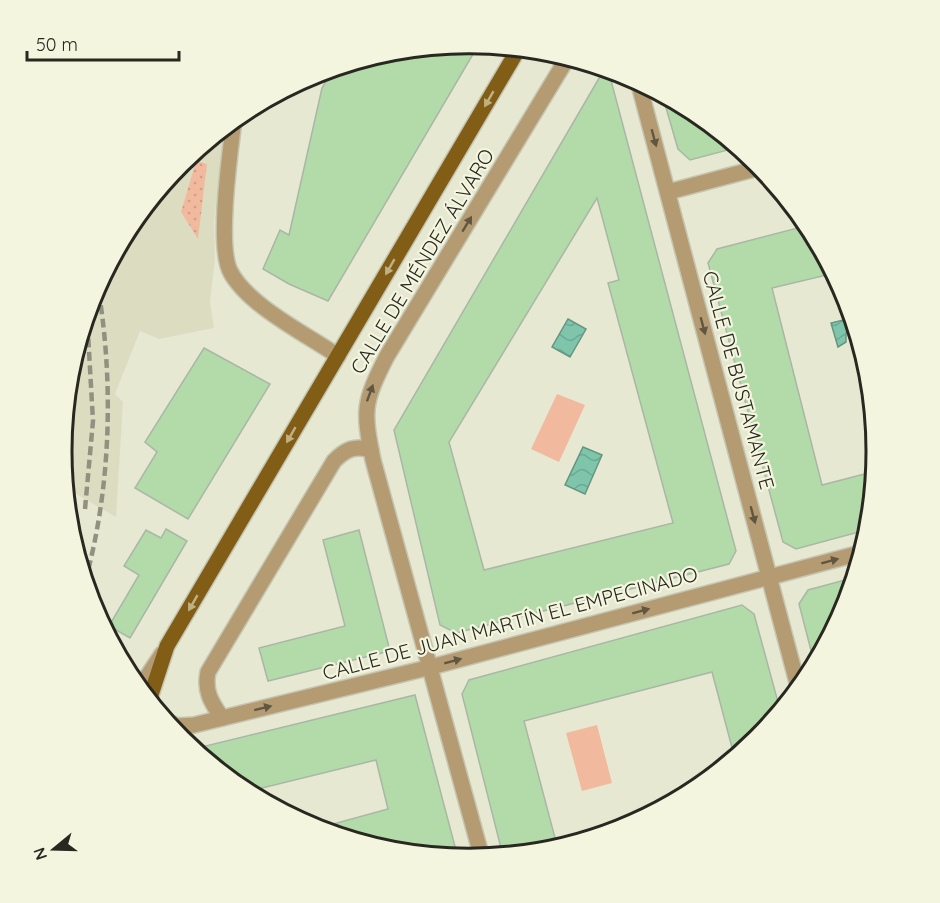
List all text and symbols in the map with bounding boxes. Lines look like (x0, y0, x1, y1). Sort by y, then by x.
scale bar (27, 24, 178, 62)
text: 50 m (36, 33, 78, 56)
one-way arrow (484, 90, 494, 107)
one-way arrow (649, 128, 659, 147)
street label: CALLE DE MÉNDEZ ÁLVARO (345, 144, 499, 378)
one-way arrow (461, 216, 472, 232)
one-way arrow (385, 259, 395, 276)
street label: CALLE DE BUSTAMANTE (698, 268, 780, 492)
one-way arrow (699, 317, 709, 335)
one-way arrow (365, 384, 375, 402)
one-way arrow (286, 427, 297, 443)
one-way arrow (748, 506, 758, 524)
one-way arrow (820, 555, 839, 565)
street label: CALLE DE JUAN MARTÍN EL EMPECINADO (320, 561, 700, 685)
one-way arrow (187, 595, 198, 611)
one-way arrow (632, 606, 650, 615)
one-way arrow (444, 656, 462, 666)
one-way arrow (254, 702, 273, 712)
north arrow (24, 819, 84, 879)
text: N (28, 845, 51, 863)

